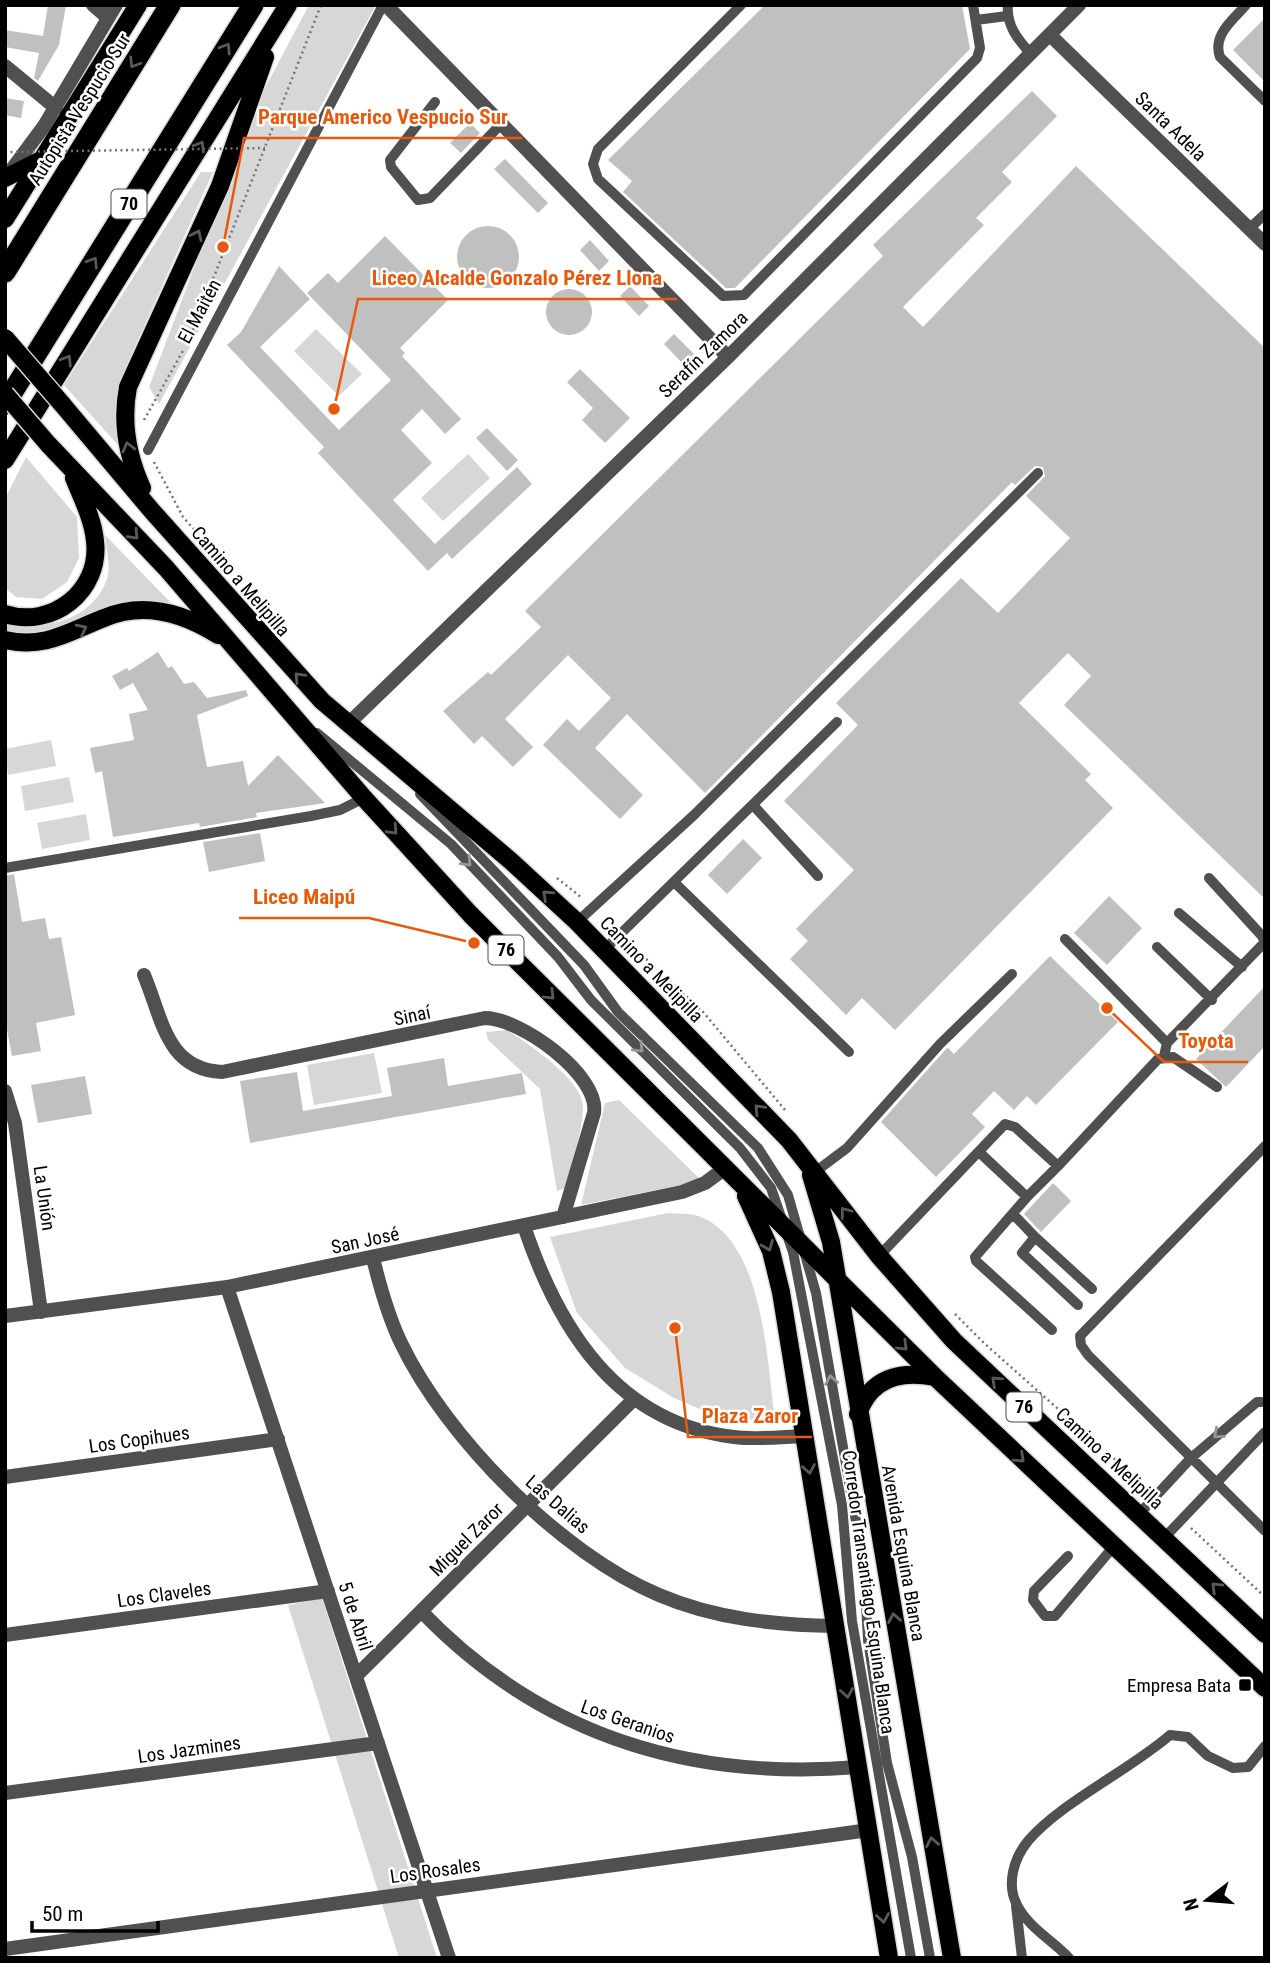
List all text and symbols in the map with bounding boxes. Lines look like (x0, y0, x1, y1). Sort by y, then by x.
street label: Autopista Vespucio Sur (23, 29, 136, 189)
one-way arrow (218, 43, 231, 56)
one-way arrow (129, 56, 142, 69)
street label: Santa Adela (1130, 87, 1211, 166)
callout: Parque Americo Vespucio Sur (244, 96, 522, 138)
text: Parque Americo Vespucio Sur (258, 105, 508, 129)
one-way arrow (192, 141, 205, 154)
road number: 70 (111, 190, 146, 218)
one-way arrow (189, 230, 203, 242)
one-way arrow (85, 257, 98, 270)
callout: Liceo Alcalde Gonzalo Pérez Llona (358, 257, 677, 299)
text: Liceo Alcalde Gonzalo Pérez Llona (372, 266, 662, 290)
street label: El Maitén (173, 275, 226, 347)
street label: Serafín Zamora (654, 306, 753, 402)
one-way arrow (59, 355, 72, 368)
one-way arrow (122, 441, 136, 453)
street label: Camino a Melipilla (186, 521, 295, 641)
one-way arrow (126, 527, 139, 540)
one-way arrow (75, 623, 87, 637)
one-way arrow (294, 672, 307, 685)
one-way arrow (385, 822, 397, 835)
one-way arrow (459, 853, 472, 866)
callout: Liceo Maipú (239, 876, 369, 918)
text: Liceo Maipú (253, 885, 355, 909)
one-way arrow (542, 890, 555, 903)
street label: Camino a Melipilla (595, 911, 708, 1027)
road number: 76 (489, 936, 524, 965)
one-way arrow (542, 987, 554, 999)
street label: Sinaí (392, 1000, 434, 1031)
callout: Toyota (1164, 1020, 1248, 1062)
text: Toyota (1178, 1029, 1234, 1053)
one-way arrow (631, 1040, 643, 1052)
one-way arrow (754, 1104, 767, 1117)
street label: La Unión (29, 1164, 60, 1232)
one-way arrow (840, 1207, 853, 1219)
street label: San José (329, 1222, 401, 1259)
one-way arrow (760, 1239, 774, 1251)
one-way arrow (894, 1337, 907, 1350)
one-way arrow (824, 1374, 839, 1386)
one-way arrow (991, 1377, 1004, 1390)
road number: 76 (1006, 1392, 1042, 1422)
callout: Plaza Zaror (688, 1395, 812, 1437)
street label: Camino a Melipilla (1051, 1403, 1168, 1514)
text: Plaza Zaror (702, 1404, 798, 1428)
street label: Los Copihues (87, 1421, 191, 1458)
one-way arrow (1214, 1426, 1227, 1439)
street label: Corredor Transantiago Esquina Blanca (837, 1449, 900, 1735)
one-way arrow (1012, 1449, 1025, 1462)
one-way arrow (801, 1463, 816, 1475)
street label: Avenida Esquina Blanca (877, 1463, 930, 1643)
street label: Las Dalias (521, 1470, 595, 1539)
street label: Miguel Zaror (425, 1498, 508, 1581)
street label: Los Claveles (116, 1577, 212, 1612)
street label: 5 de Abril (334, 1579, 377, 1654)
one-way arrow (1211, 1582, 1224, 1595)
one-way arrow (887, 1612, 902, 1624)
place label: Empresa Bata (1127, 1674, 1231, 1697)
marker: Empresa Bata (1237, 1677, 1253, 1693)
one-way arrow (839, 1687, 854, 1699)
street label: Los Geranios (578, 1695, 678, 1748)
street label: Los Jazmines (136, 1731, 242, 1768)
one-way arrow (925, 1836, 940, 1848)
street label: Los Rosales (388, 1853, 482, 1888)
north arrow (1172, 1865, 1242, 1935)
scale bar (32, 1890, 158, 1934)
text: N (1178, 1896, 1204, 1913)
text: 50 m (42, 1902, 83, 1926)
one-way arrow (875, 1912, 890, 1924)

